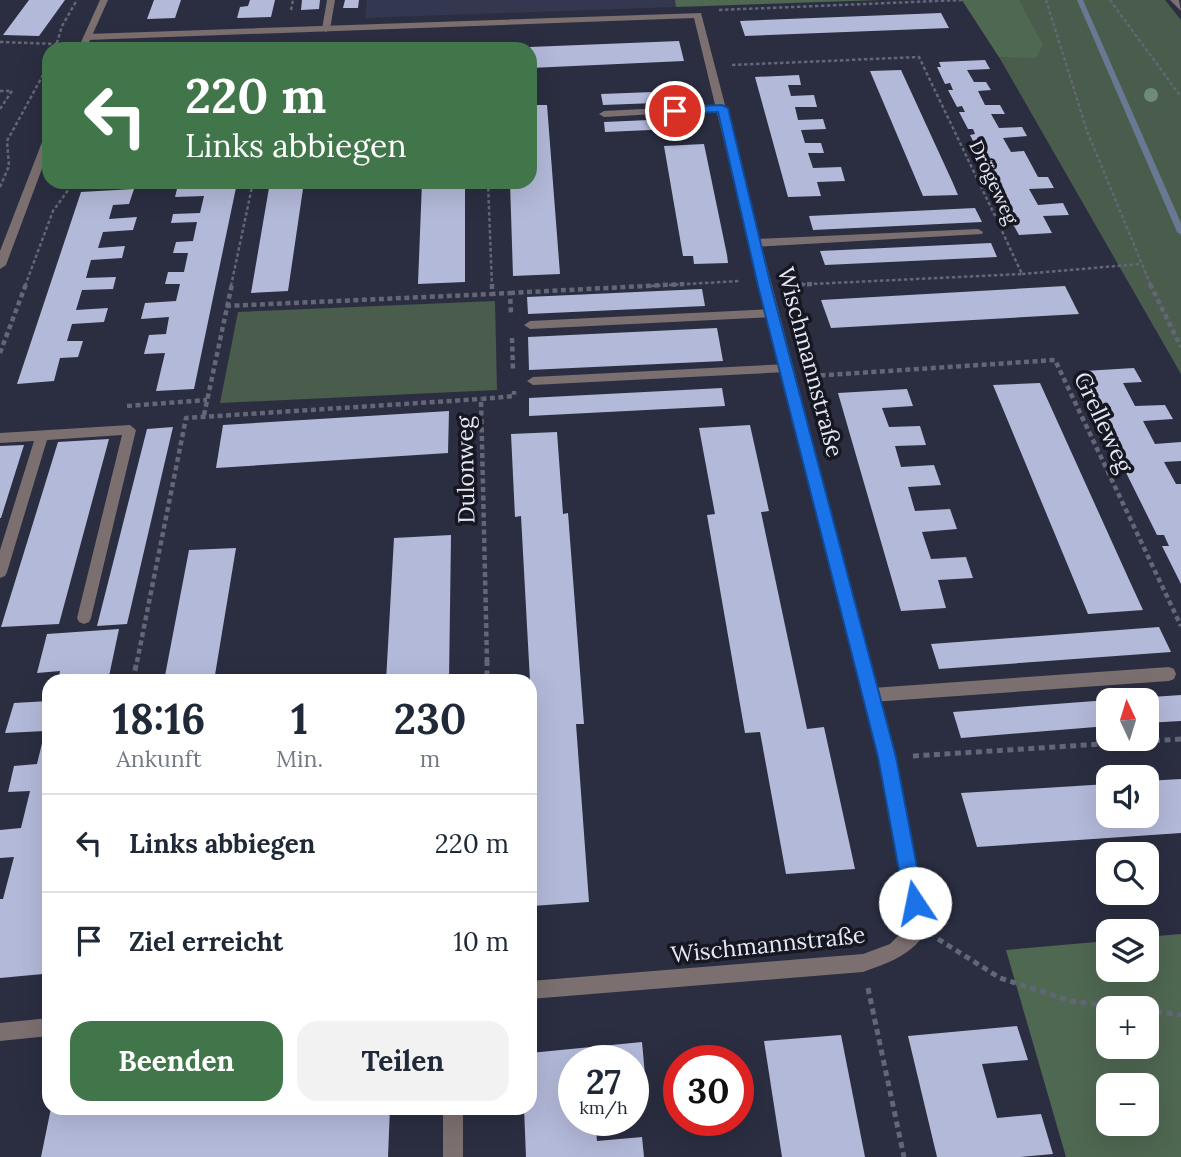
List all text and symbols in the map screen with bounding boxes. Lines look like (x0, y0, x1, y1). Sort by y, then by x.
text: 220 m (185, 64, 326, 126)
icon: left (70, 70, 161, 161)
pin (645, 81, 705, 141)
icon: arrive (656, 92, 694, 130)
text: Links abbiegen (185, 125, 407, 166)
street label: Drögeweg (964, 136, 1024, 228)
street label: Wischmannstraße (772, 264, 850, 460)
street label: Grelleweg (1068, 367, 1140, 478)
street label: Dulonweg (450, 415, 480, 524)
north arrow (1096, 688, 1158, 751)
map controls (1096, 688, 1159, 1136)
text: 18:16 (113, 692, 205, 746)
text: 1 (291, 692, 308, 746)
text: 230 (394, 692, 466, 746)
text: Ankunft (116, 744, 202, 773)
text: Min. (276, 744, 323, 773)
text: m (420, 744, 440, 773)
button: sound (1096, 765, 1159, 828)
icon: left (70, 824, 108, 862)
text: Links abbiegen (129, 827, 315, 860)
text: 220 m (435, 827, 509, 860)
button: search (1096, 842, 1159, 905)
position arrow (878, 866, 952, 940)
street label: Wischmannstraße (669, 919, 867, 969)
button: layers (1096, 919, 1159, 982)
icon: arrive (70, 922, 108, 960)
text: Ziel erreicht (129, 925, 283, 958)
text: 10 m (453, 925, 509, 958)
button: + (1096, 996, 1159, 1059)
button: Beenden (70, 1021, 283, 1101)
button: Teilen (297, 1021, 509, 1101)
speed limit sign: 30 (663, 1045, 754, 1136)
text: 27 (586, 1059, 621, 1104)
button: − (1096, 1073, 1159, 1136)
text: km/h (579, 1096, 628, 1119)

